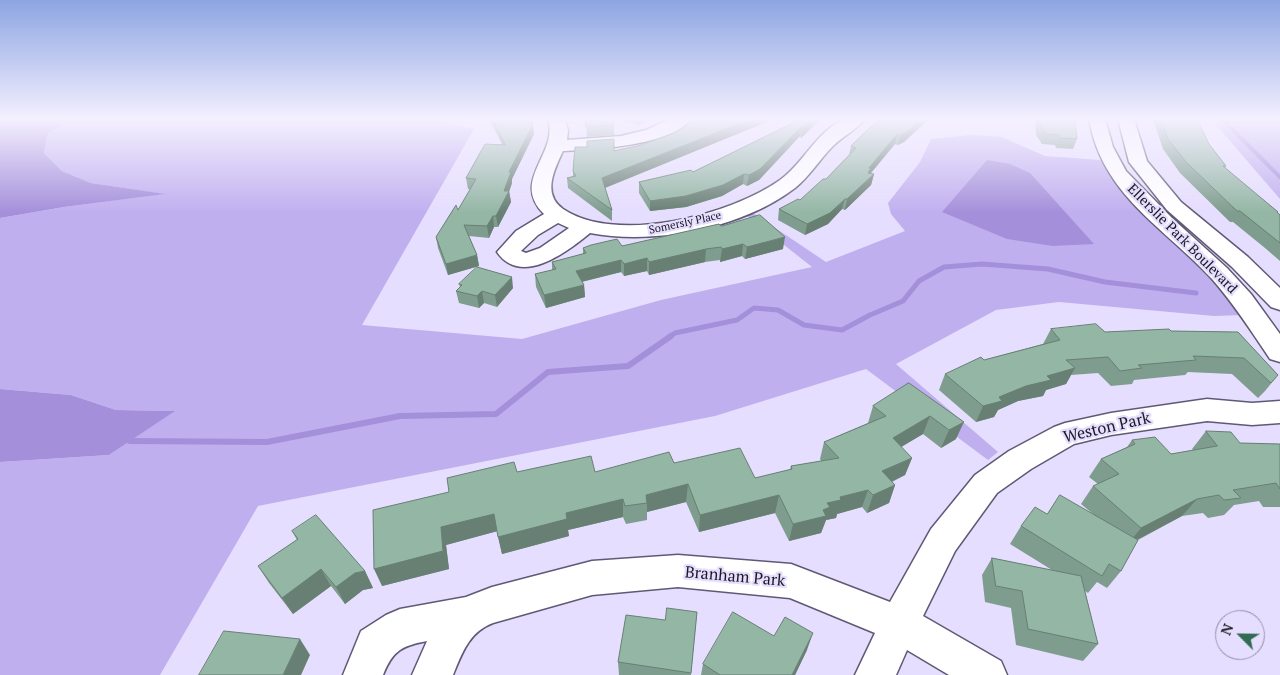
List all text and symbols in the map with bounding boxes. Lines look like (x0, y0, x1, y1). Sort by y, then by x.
street label: Ellerslie Park Boulevard (1124, 181, 1240, 297)
street label: Somersly Place (648, 209, 722, 237)
street label: Weston Park (1061, 409, 1153, 447)
street label: Branham Park (684, 563, 786, 591)
north arrow (1215, 610, 1265, 660)
text: N (1216, 621, 1237, 638)

